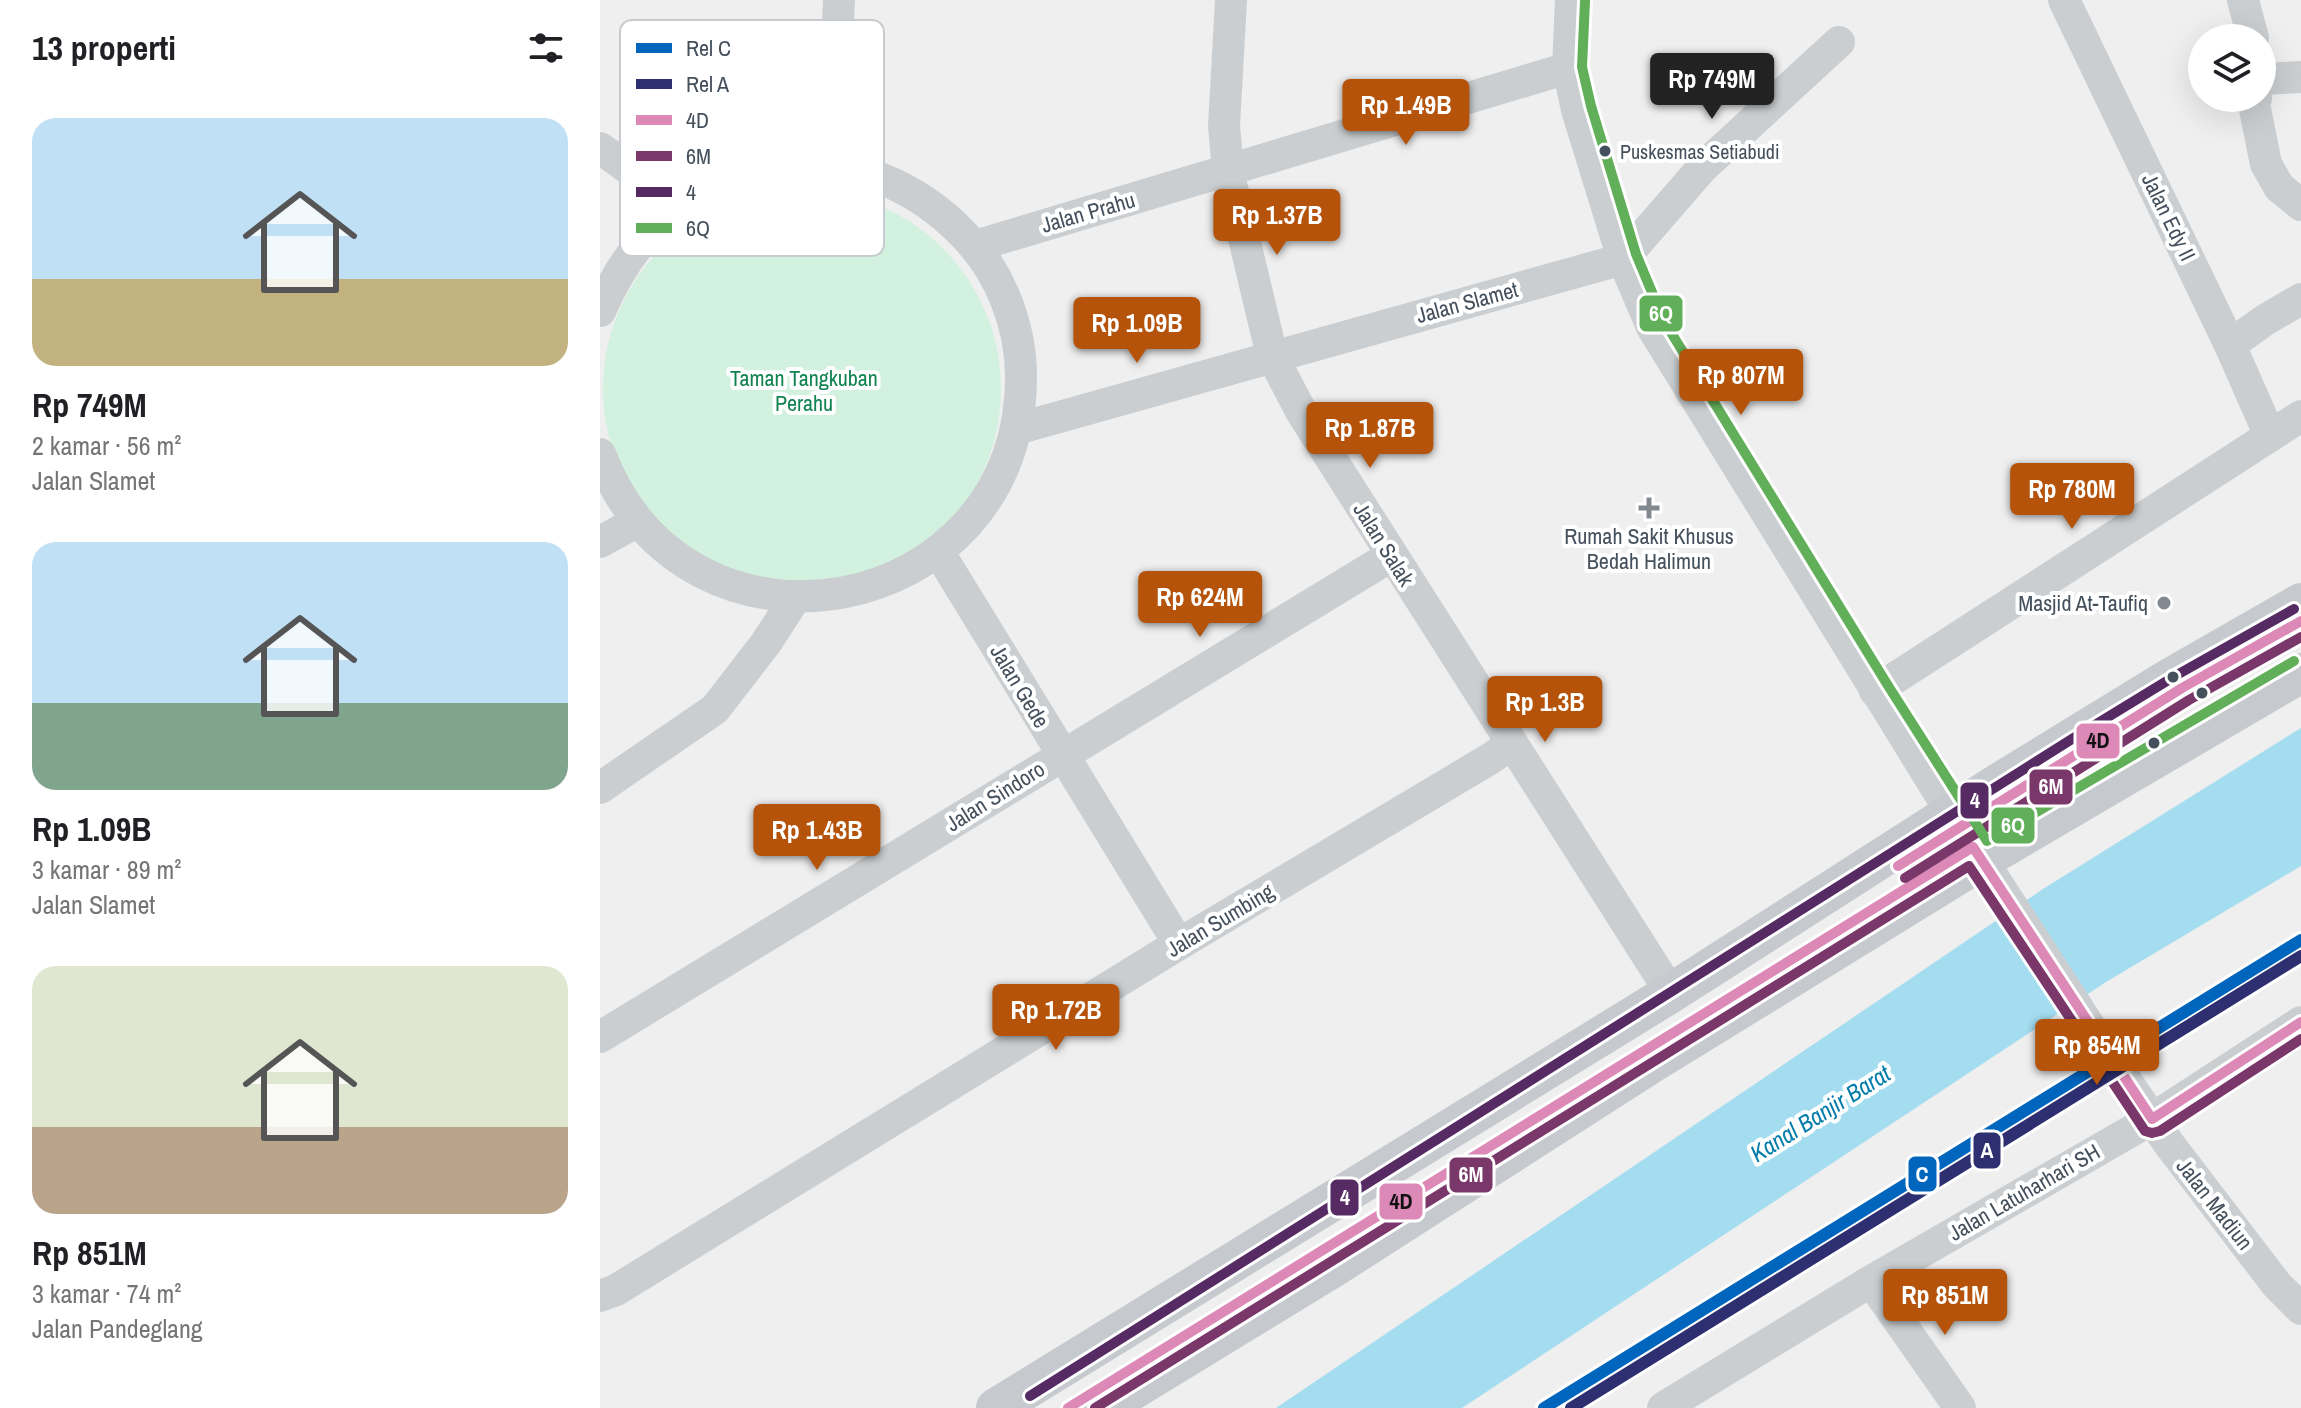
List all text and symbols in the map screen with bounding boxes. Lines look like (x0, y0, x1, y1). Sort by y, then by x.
legend (620, 20, 884, 256)
map controls (2188, 24, 2276, 112)
button: layers (2188, 24, 2276, 112)
text: 13 properti (32, 25, 176, 71)
icon: filters (524, 26, 568, 70)
text: Rel C (686, 33, 731, 63)
pin: Rp 749M (1638, 53, 1786, 121)
text: Rp 749M (1668, 61, 1756, 96)
text: Rel A (686, 69, 730, 99)
pin: Rp 1.49B (1323, 79, 1489, 147)
text: Rp 1.49B (1360, 87, 1452, 122)
text: 4D (686, 105, 709, 135)
place label: Puskesmas Setiabudi (1620, 138, 1780, 165)
text: 6M (686, 141, 711, 171)
marker: Puskesmas Setiabudi (1597, 143, 1613, 159)
street label: Jalan Edy II (2135, 168, 2203, 266)
icon: home (228, 170, 372, 314)
text: 4 (686, 177, 696, 207)
street label: Jalan Prahu (1038, 184, 1138, 240)
pin: Rp 1.37B (1194, 189, 1360, 257)
text: Rp 1.37B (1231, 197, 1323, 232)
text: 6Q (686, 213, 710, 243)
street label: Jalan Slamet (1413, 274, 1521, 330)
line badge: 6Q (1638, 294, 1684, 333)
pin: Rp 1.09B (1054, 297, 1220, 365)
text: 6Q (1649, 298, 1673, 328)
text: Rp 1.09B (1091, 305, 1183, 340)
pin: Rp 807M (1667, 349, 1815, 417)
text: Rp 807M (1697, 357, 1785, 392)
park label: Taman Tangkuban Perahu (730, 363, 878, 418)
text: Rp 749M (32, 382, 147, 428)
pin: Rp 1.87B (1287, 402, 1453, 470)
text: Rp 1.87B (1324, 410, 1416, 445)
text: 2 kamar · 56 m² (32, 428, 181, 463)
text: Jalan Slamet (32, 463, 155, 498)
pin: Rp 780M (1998, 463, 2146, 531)
text: Rp 780M (2028, 471, 2116, 506)
street label: Jalan Salak (1347, 497, 1422, 592)
marker: Rumah Sakit Khusus Bedah Halimun (1638, 497, 1660, 519)
place label: Rumah Sakit Khusus Bedah Halimun (1564, 521, 1734, 576)
pin: Rp 624M (1126, 571, 1274, 639)
text: Rp 624M (1156, 579, 1244, 614)
place label: Masjid At-Taufiq (2018, 588, 2148, 618)
icon: home (228, 594, 372, 738)
marker: Masjid At-Taufiq (2155, 594, 2173, 612)
street label: Jalan Gede (983, 639, 1057, 733)
unlabelled marker (2165, 669, 2181, 685)
pin: Rp 1.3B (1471, 676, 1619, 744)
text: Rp 1.3B (1505, 684, 1585, 719)
unlabelled marker (2194, 685, 2210, 701)
line badge: 4D (2075, 722, 2121, 760)
text: 4D (2086, 725, 2110, 755)
unlabelled marker (2146, 735, 2162, 751)
street label: Jalan Sindoro (940, 754, 1050, 838)
line badge: 6M (2028, 768, 2074, 806)
text: 6M (2038, 771, 2064, 801)
line badge: 4 (1959, 781, 1990, 820)
text: 4 (1970, 785, 1980, 815)
pin: Rp 1.43B (734, 804, 900, 872)
text: Rp 1.09B (32, 806, 151, 852)
line badge: 6Q (1990, 806, 2036, 845)
text: 6Q (2001, 810, 2025, 840)
text: Rp 1.43B (771, 812, 863, 847)
text: 3 kamar · 89 m² (32, 852, 181, 887)
street label: Jalan Sumbing (1161, 876, 1279, 964)
text: Jalan Slamet (32, 887, 155, 922)
pin: Rp 1.72B (973, 984, 1139, 1052)
text: Rp 1.72B (1010, 992, 1102, 1027)
icon: home (228, 1018, 372, 1162)
pin: Rp 854M (2023, 1019, 2171, 1087)
text: Rp 854M (2053, 1027, 2141, 1062)
water label: Kanal Banjir Barat (1744, 1057, 1897, 1169)
line badge: A (1972, 1131, 2002, 1170)
text: A (1980, 1135, 1994, 1165)
street label: Jalan Latuharhari SH (1943, 1136, 2105, 1248)
street label: Jalan Madiun (2170, 1152, 2260, 1256)
line badge: C (1907, 1155, 1938, 1193)
line badge: 6M (1448, 1156, 1494, 1194)
text: 6M (1458, 1159, 1484, 1189)
text: C (1915, 1159, 1929, 1189)
line badge: 4 (1329, 1178, 1360, 1217)
text: 4 (1340, 1182, 1350, 1212)
line badge: 4D (1378, 1182, 1424, 1221)
text: 4D (1389, 1186, 1413, 1216)
text: Rp 851M (32, 1230, 147, 1276)
pin: Rp 851M (1871, 1269, 2019, 1337)
text: 3 kamar · 74 m² (32, 1276, 181, 1311)
text: Rp 851M (1901, 1277, 1989, 1312)
text: Jalan Pandeglang (32, 1311, 203, 1346)

